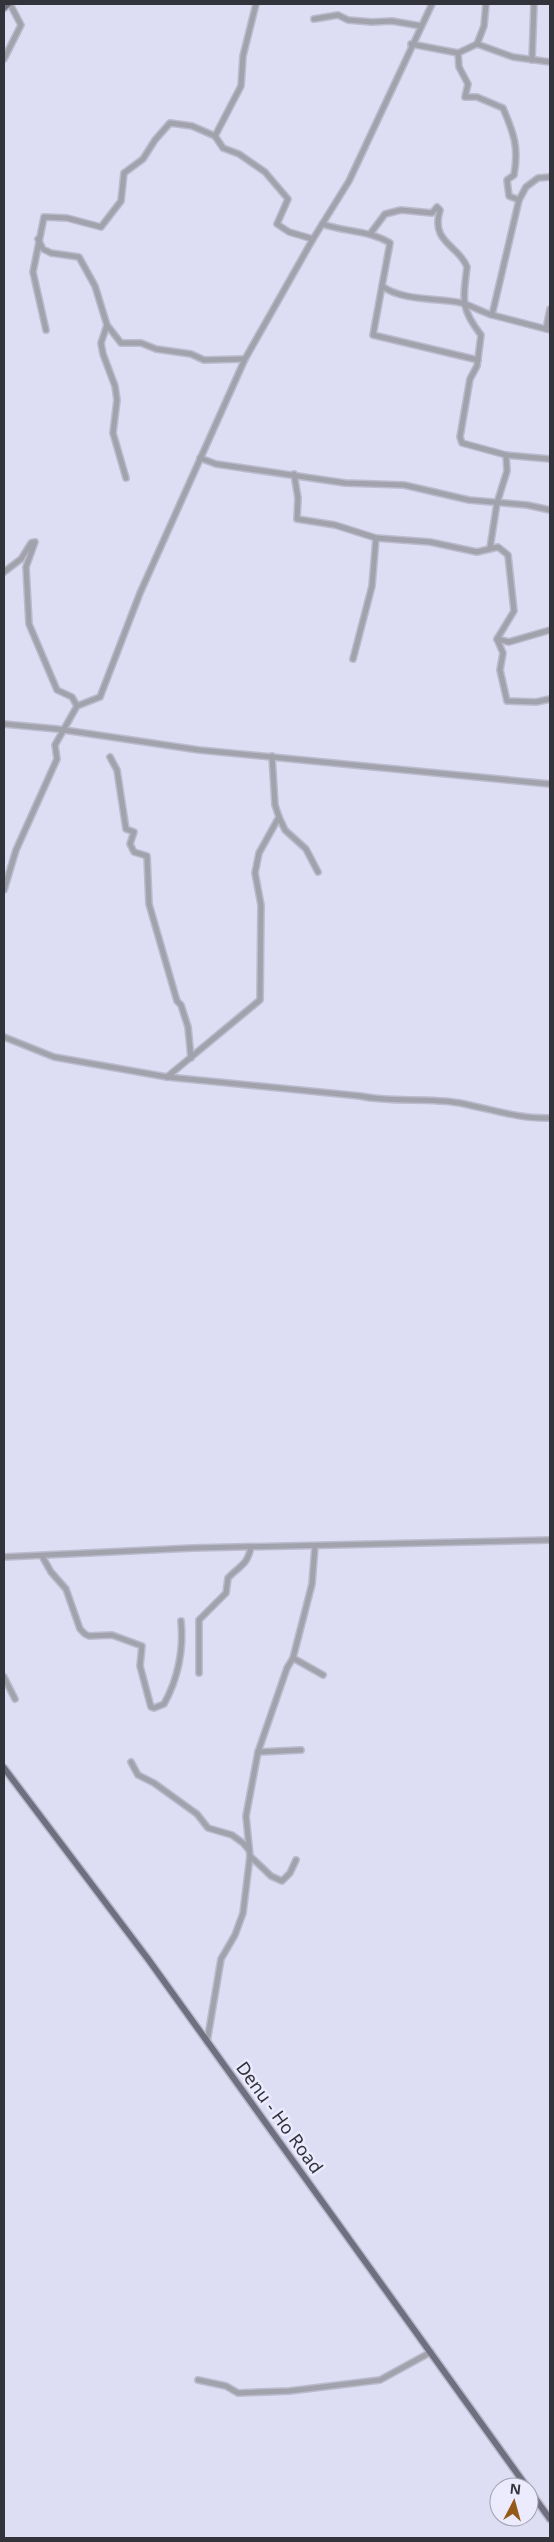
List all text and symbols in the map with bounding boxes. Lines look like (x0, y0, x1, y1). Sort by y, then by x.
street label: Denu - Ho Road (231, 2056, 329, 2178)
north arrow (489, 2477, 539, 2527)
text: N (509, 2479, 522, 2499)

